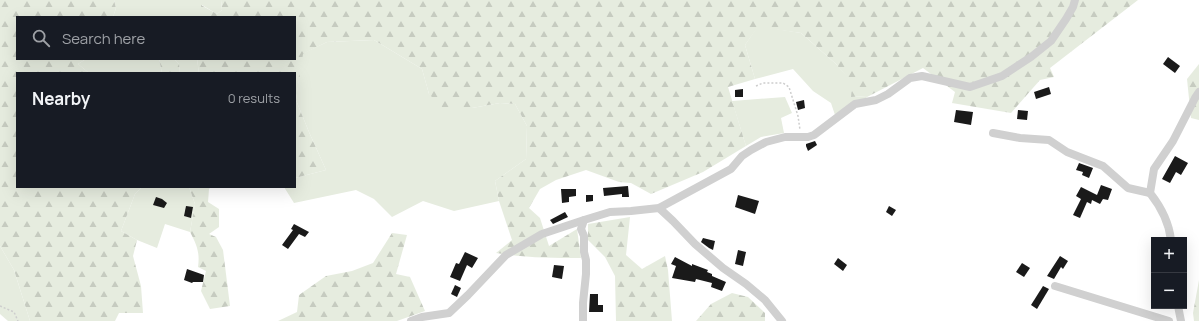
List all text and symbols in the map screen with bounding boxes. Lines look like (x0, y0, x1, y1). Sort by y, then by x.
search box (16, 16, 296, 60)
icon: search (30, 27, 52, 49)
text: Search here (62, 28, 145, 49)
text: Nearby (32, 87, 90, 110)
text: 0 results (228, 89, 280, 107)
map controls (1151, 237, 1187, 309)
button: + (1151, 237, 1187, 273)
button: − (1151, 273, 1187, 309)

